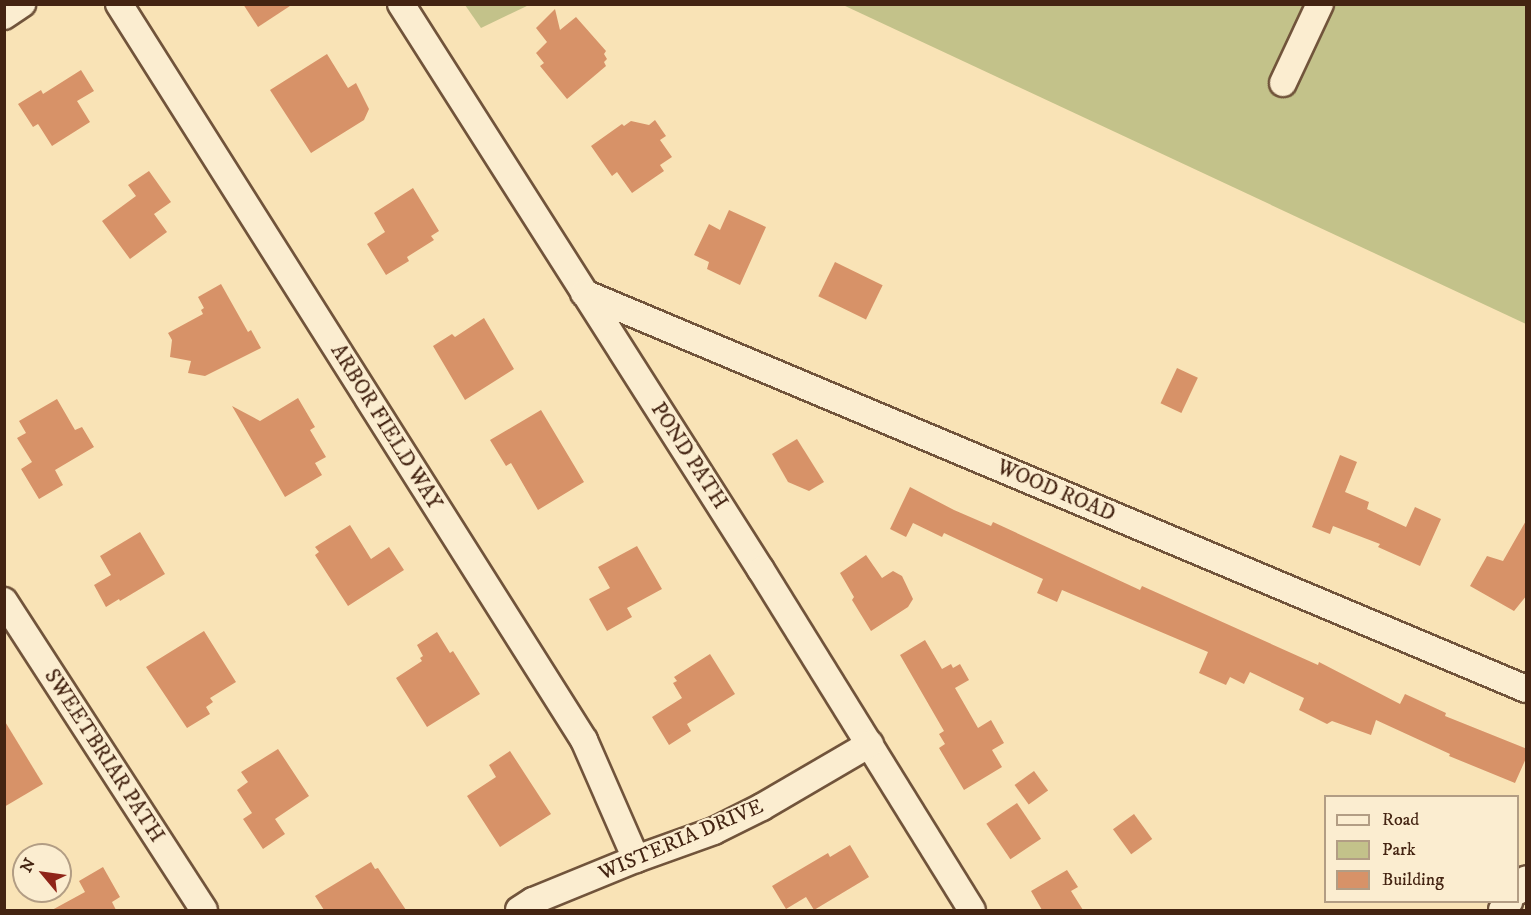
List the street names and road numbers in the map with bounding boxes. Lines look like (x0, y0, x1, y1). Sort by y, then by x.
street label: ARBOR FIELD WAY (325, 340, 447, 514)
street label: POND PATH (645, 398, 733, 514)
street label: WOOD ROAD (993, 455, 1119, 527)
street label: SWEETBRIAR PATH (39, 665, 169, 847)
street label: WISTERIA DRIVE (595, 794, 767, 886)

